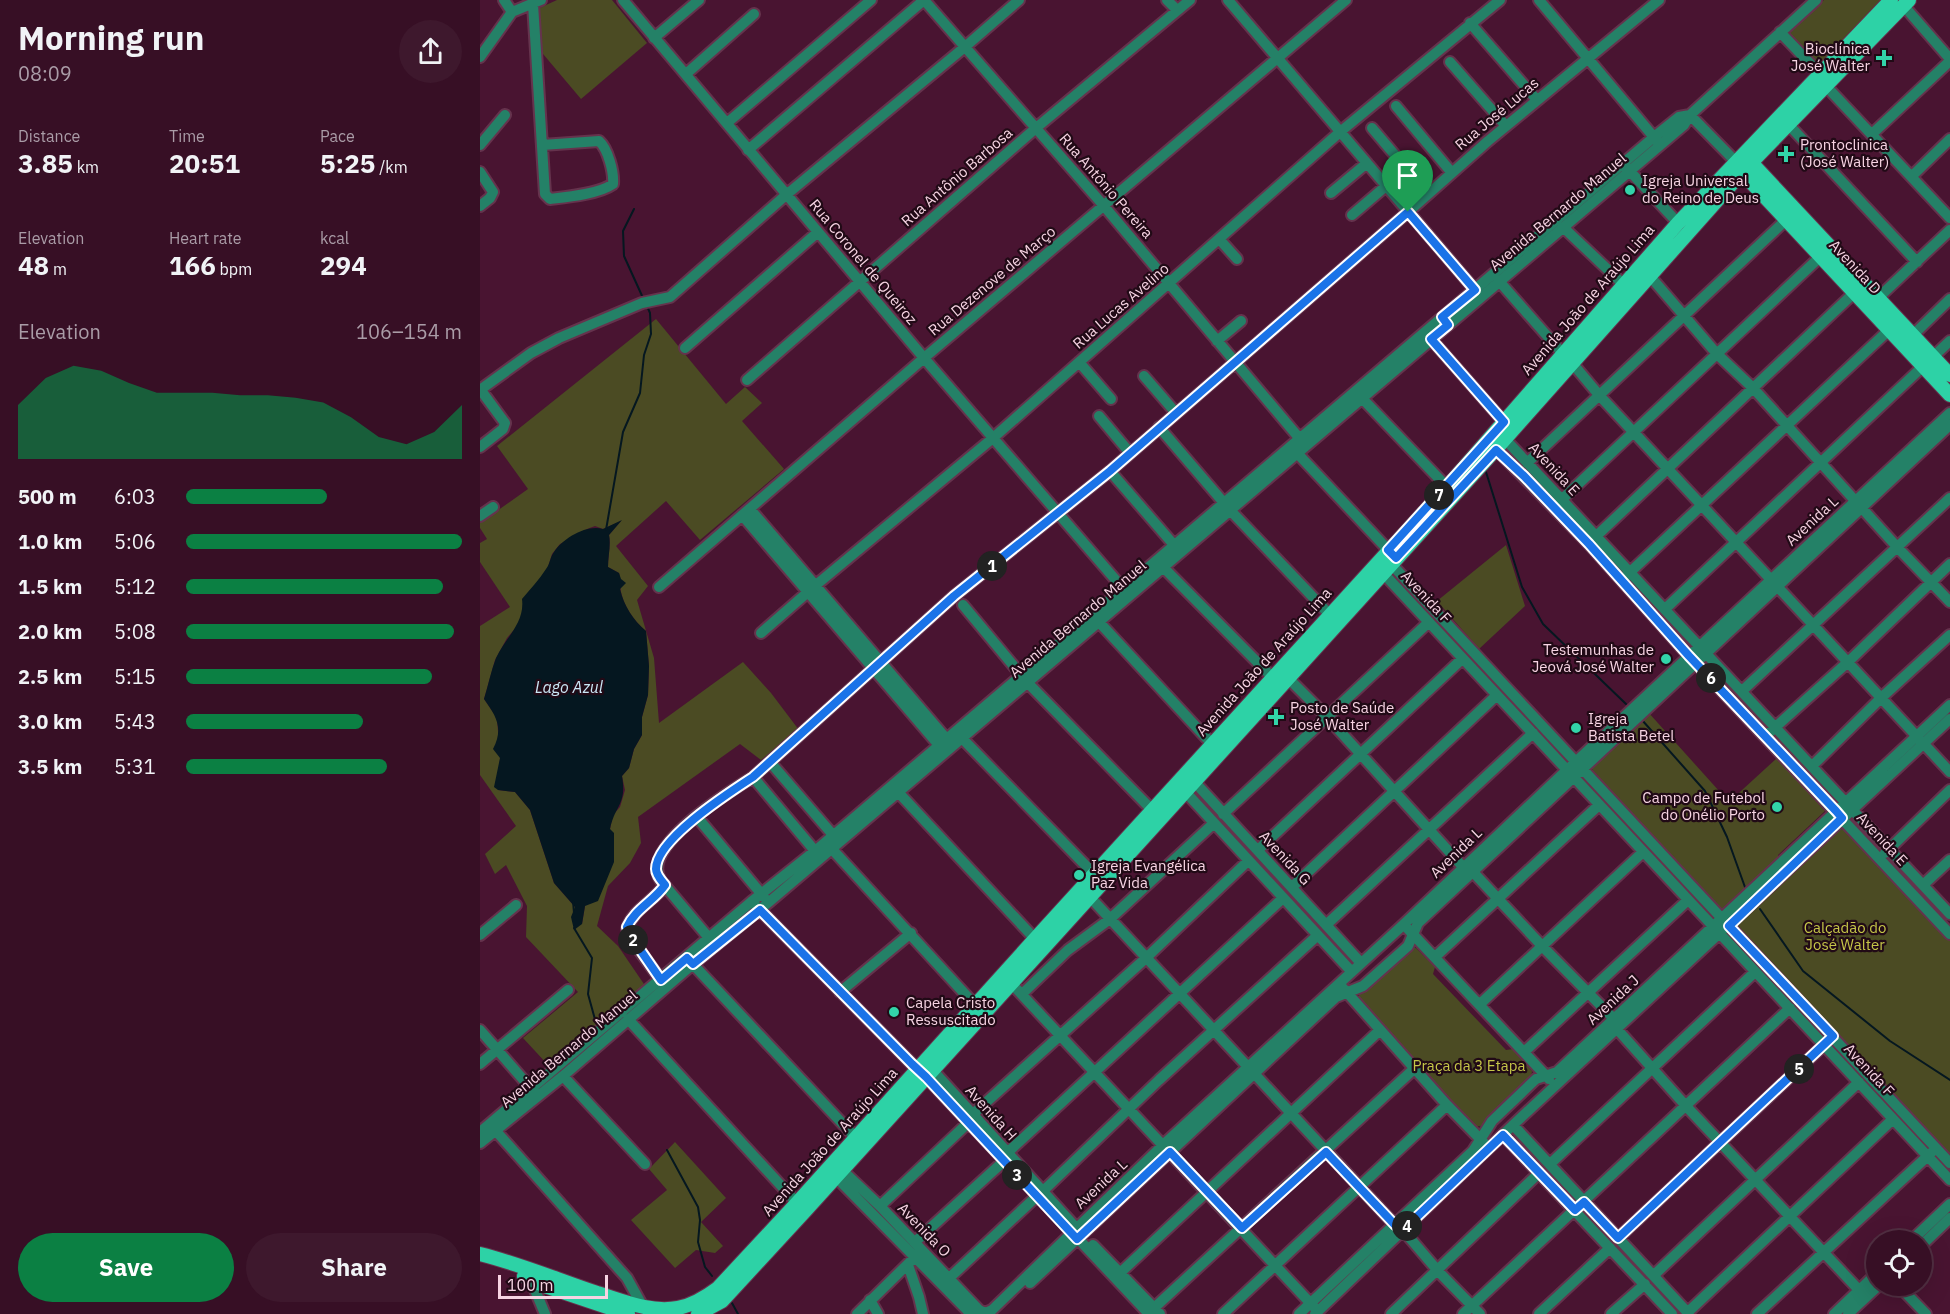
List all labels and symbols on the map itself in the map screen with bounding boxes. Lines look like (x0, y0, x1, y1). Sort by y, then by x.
place label: Bioclínica José Walter (1791, 39, 1870, 75)
marker: Bioclínica José Walter (1875, 49, 1893, 67)
street label: Rua José Lucas (1451, 73, 1542, 154)
street label: Rua Antônio Barbosa (897, 123, 1016, 230)
street label: Rua Antônio Pereira (1055, 129, 1157, 242)
place label: Prontoclinica (José Walter) (1800, 135, 1889, 171)
marker: Prontoclinica (José Walter) (1777, 145, 1795, 163)
street label: Avenida Bernardo Manuel (1485, 149, 1630, 274)
pin (1382, 150, 1433, 212)
place label: Igreja Universal do Reino de Deus (1642, 171, 1759, 207)
marker: Igreja Universal do Reino de Deus (1623, 183, 1637, 197)
street label: Rua Coronel de Queiroz (805, 195, 921, 328)
street label: Avenida João de Araújo Lima (1517, 220, 1658, 379)
street label: Rua Dezenove de Março (924, 222, 1059, 340)
street label: Avenida D (1825, 236, 1885, 298)
street label: Rua Lucas Avelino (1069, 259, 1173, 353)
street label: Avenida E (1525, 438, 1584, 499)
pin: 7 (1424, 480, 1454, 510)
street label: Avenida L (1781, 491, 1842, 550)
pin: 1 (977, 551, 1007, 581)
street label: Avenida Bernardo Manuel (1005, 556, 1150, 681)
street label: Avenida F (1397, 566, 1456, 627)
street label: Avenida João de Araújo Lima (1192, 583, 1335, 740)
place label: Testemunhas de Jeová José Walter (1532, 640, 1654, 676)
marker: Testemunhas de Jeová José Walter (1659, 652, 1673, 666)
pin: 6 (1696, 663, 1726, 693)
water label: Lago Azul (535, 677, 604, 697)
place label: Posto de Saúde José Walter (1290, 698, 1394, 734)
marker: Posto de Saúde José Walter (1267, 708, 1285, 726)
place label: Igreja Batista Betel (1588, 709, 1674, 745)
marker: Igreja Batista Betel (1569, 721, 1583, 735)
place label: Campo de Futebol do Onélio Porto (1642, 788, 1765, 824)
marker: Campo de Futebol do Onélio Porto (1770, 800, 1784, 814)
street label: Avenida E (1853, 808, 1912, 869)
street label: Avenida L (1426, 823, 1486, 882)
street label: Avenida G (1255, 826, 1315, 889)
place label: Igreja Evangélica Paz Vida (1091, 856, 1206, 892)
marker: Igreja Evangélica Paz Vida (1072, 868, 1086, 882)
park label: Calçadão do José Walter (1804, 918, 1886, 954)
pin: 2 (618, 925, 648, 955)
street label: Avenida J (1582, 971, 1643, 1029)
street label: Avenida Bernardo Manuel (496, 986, 641, 1111)
place label: Capela Cristo Ressuscitado (906, 993, 996, 1029)
marker: Capela Cristo Ressuscitado (887, 1005, 901, 1019)
street label: Avenida F (1840, 1039, 1899, 1100)
pin: 5 (1784, 1054, 1814, 1084)
park label: Praça da 3 Etapa (1412, 1056, 1526, 1075)
street label: Avenida João de Araújo Lima (758, 1063, 901, 1220)
street label: Avenida H (962, 1081, 1021, 1144)
street label: Avenida L (1070, 1154, 1131, 1213)
pin: 3 (1002, 1160, 1032, 1190)
street label: Avenida O (894, 1199, 955, 1261)
pin: 4 (1392, 1211, 1422, 1241)
scale bar (498, 1272, 608, 1300)

